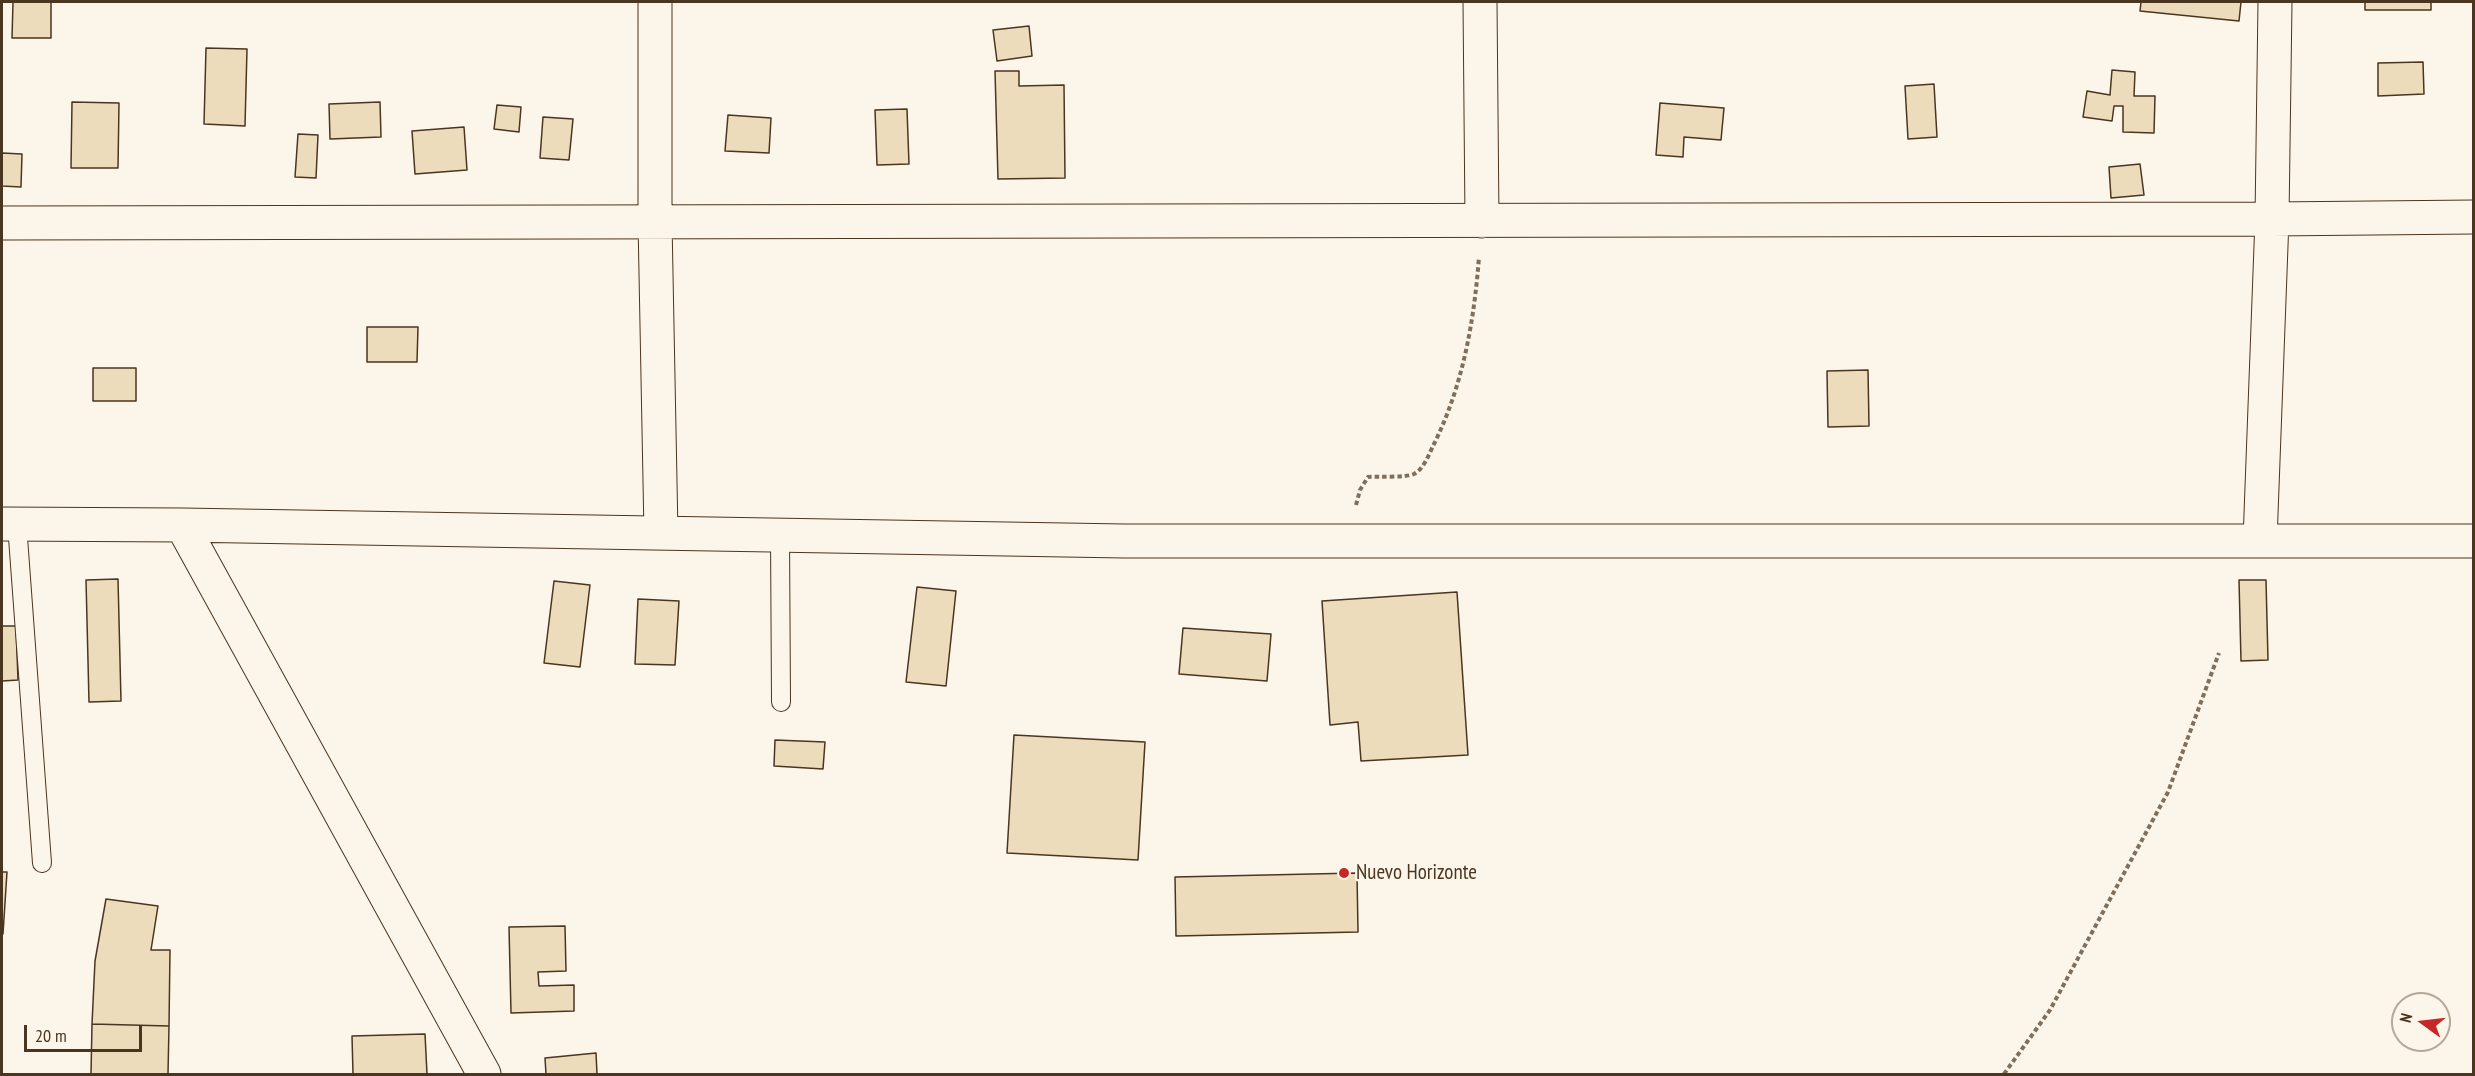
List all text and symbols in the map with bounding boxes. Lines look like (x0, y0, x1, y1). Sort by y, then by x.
place label: Nuevo Horizonte (1356, 860, 1477, 886)
marker: Nuevo Horizonte (1337, 866, 1351, 880)
north arrow (2391, 992, 2451, 1052)
text: N (2395, 1011, 2416, 1025)
scale bar (27, 1013, 146, 1051)
text: 20 m (35, 1024, 67, 1047)

